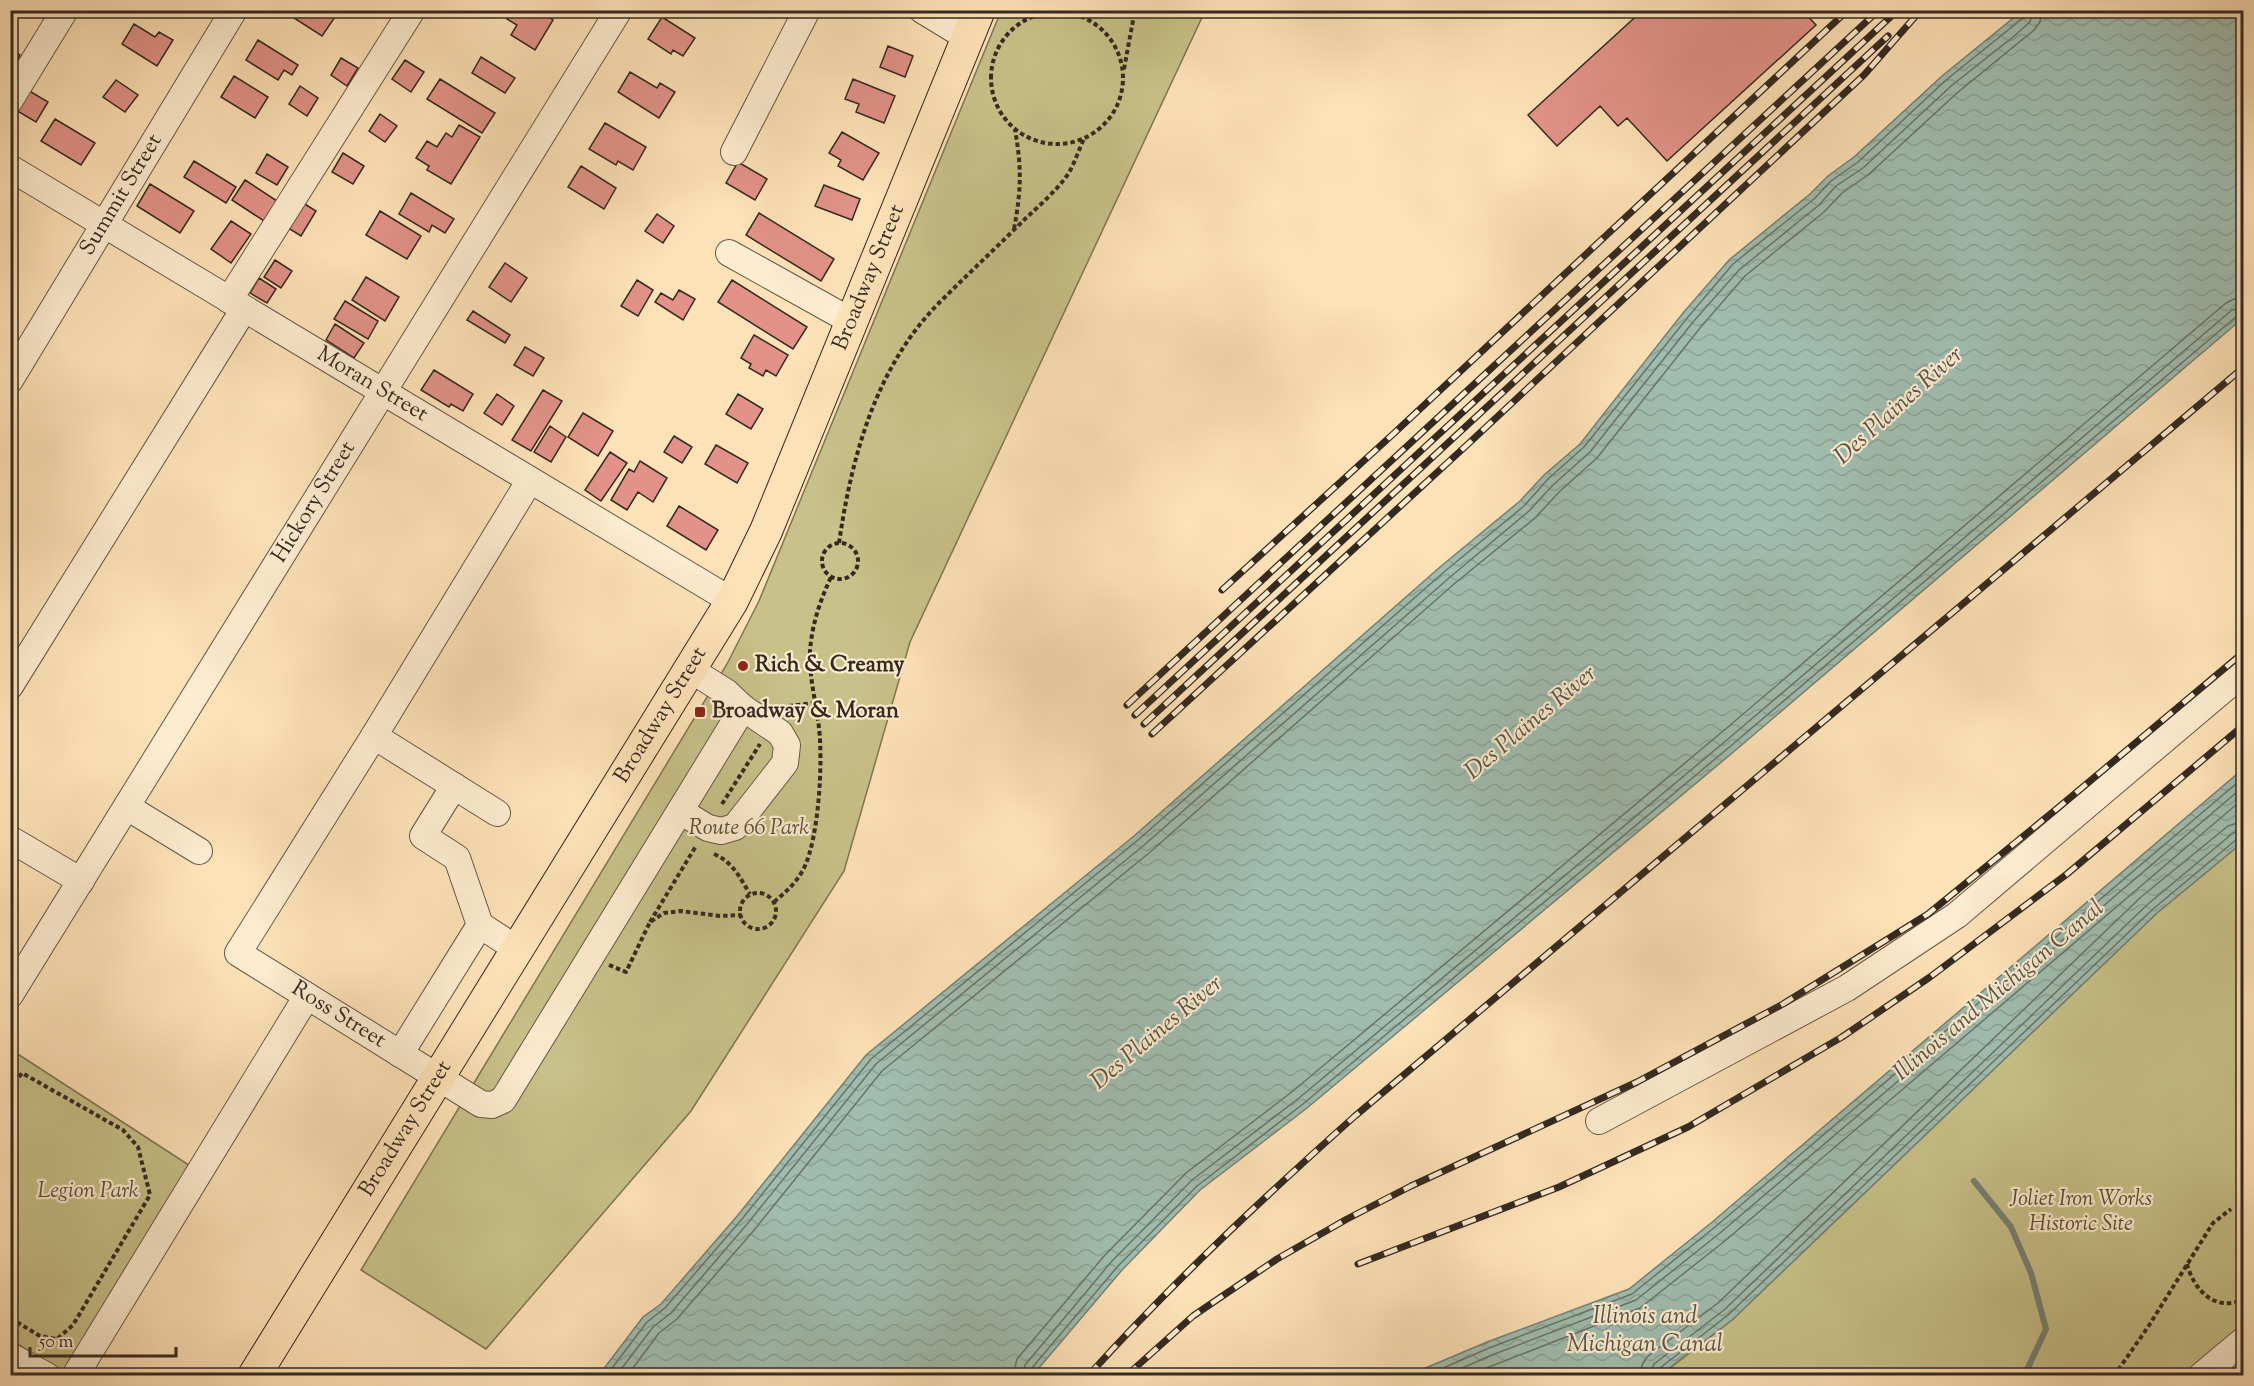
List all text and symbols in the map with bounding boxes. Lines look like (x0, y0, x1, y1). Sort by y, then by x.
street label: Summit Street (73, 128, 171, 262)
street label: Broadway Street (825, 199, 914, 356)
street label: Moran Street (310, 339, 434, 431)
water label: Des Plaines River (1827, 339, 1971, 473)
street label: Hickory Street (265, 435, 365, 570)
street label: Broadway Street (607, 641, 716, 790)
place label: Rich & Creamy (755, 650, 904, 682)
water label: Des Plaines River (1458, 657, 1605, 788)
marker: Rich & Creamy (736, 659, 750, 673)
place label: Broadway & Moran (712, 696, 899, 728)
marker: Broadway & Moran (693, 705, 707, 719)
park label: Route 66 Park (689, 813, 809, 845)
water label: Illinois and Michigan Canal (1886, 892, 2112, 1090)
water label: Des Plaines River (1084, 967, 1231, 1098)
street label: Ross Street (285, 974, 392, 1057)
street label: Broadway Street (352, 1054, 461, 1204)
park label: Legion Park (37, 1176, 139, 1208)
park label: Joliet Iron Works Historic Site (2009, 1184, 2152, 1241)
water label: Illinois and Michigan Canal (1567, 1300, 1723, 1362)
scale bar (30, 1320, 176, 1358)
text: 50 m (38, 1330, 74, 1356)

